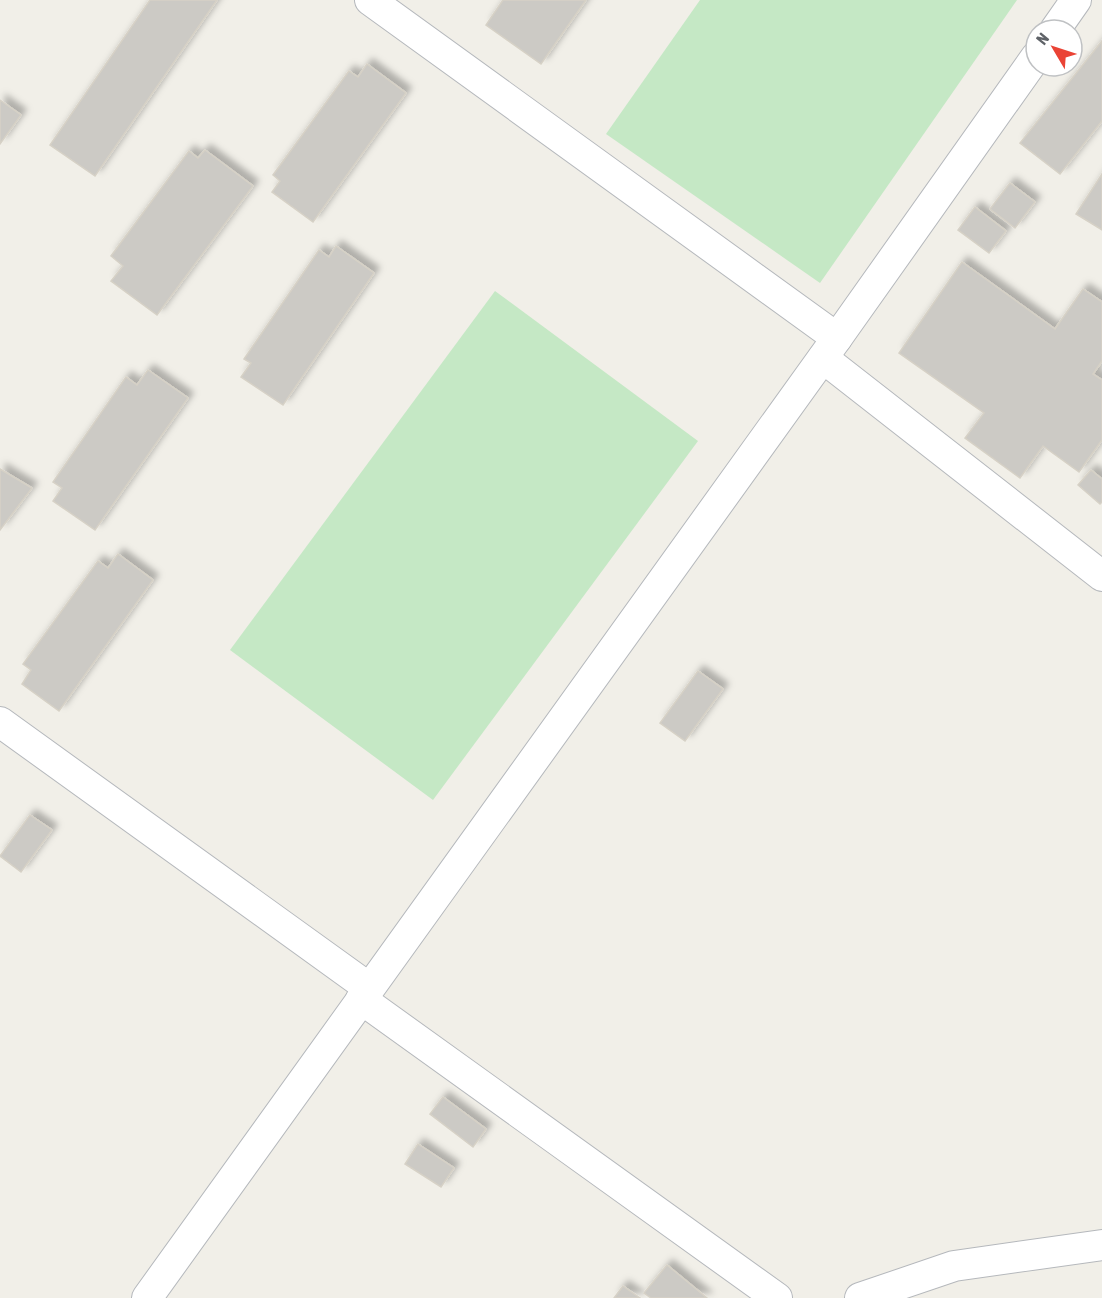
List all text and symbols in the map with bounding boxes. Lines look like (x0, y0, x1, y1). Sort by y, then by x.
north arrow (1024, 18, 1084, 78)
text: N (1032, 29, 1052, 48)

